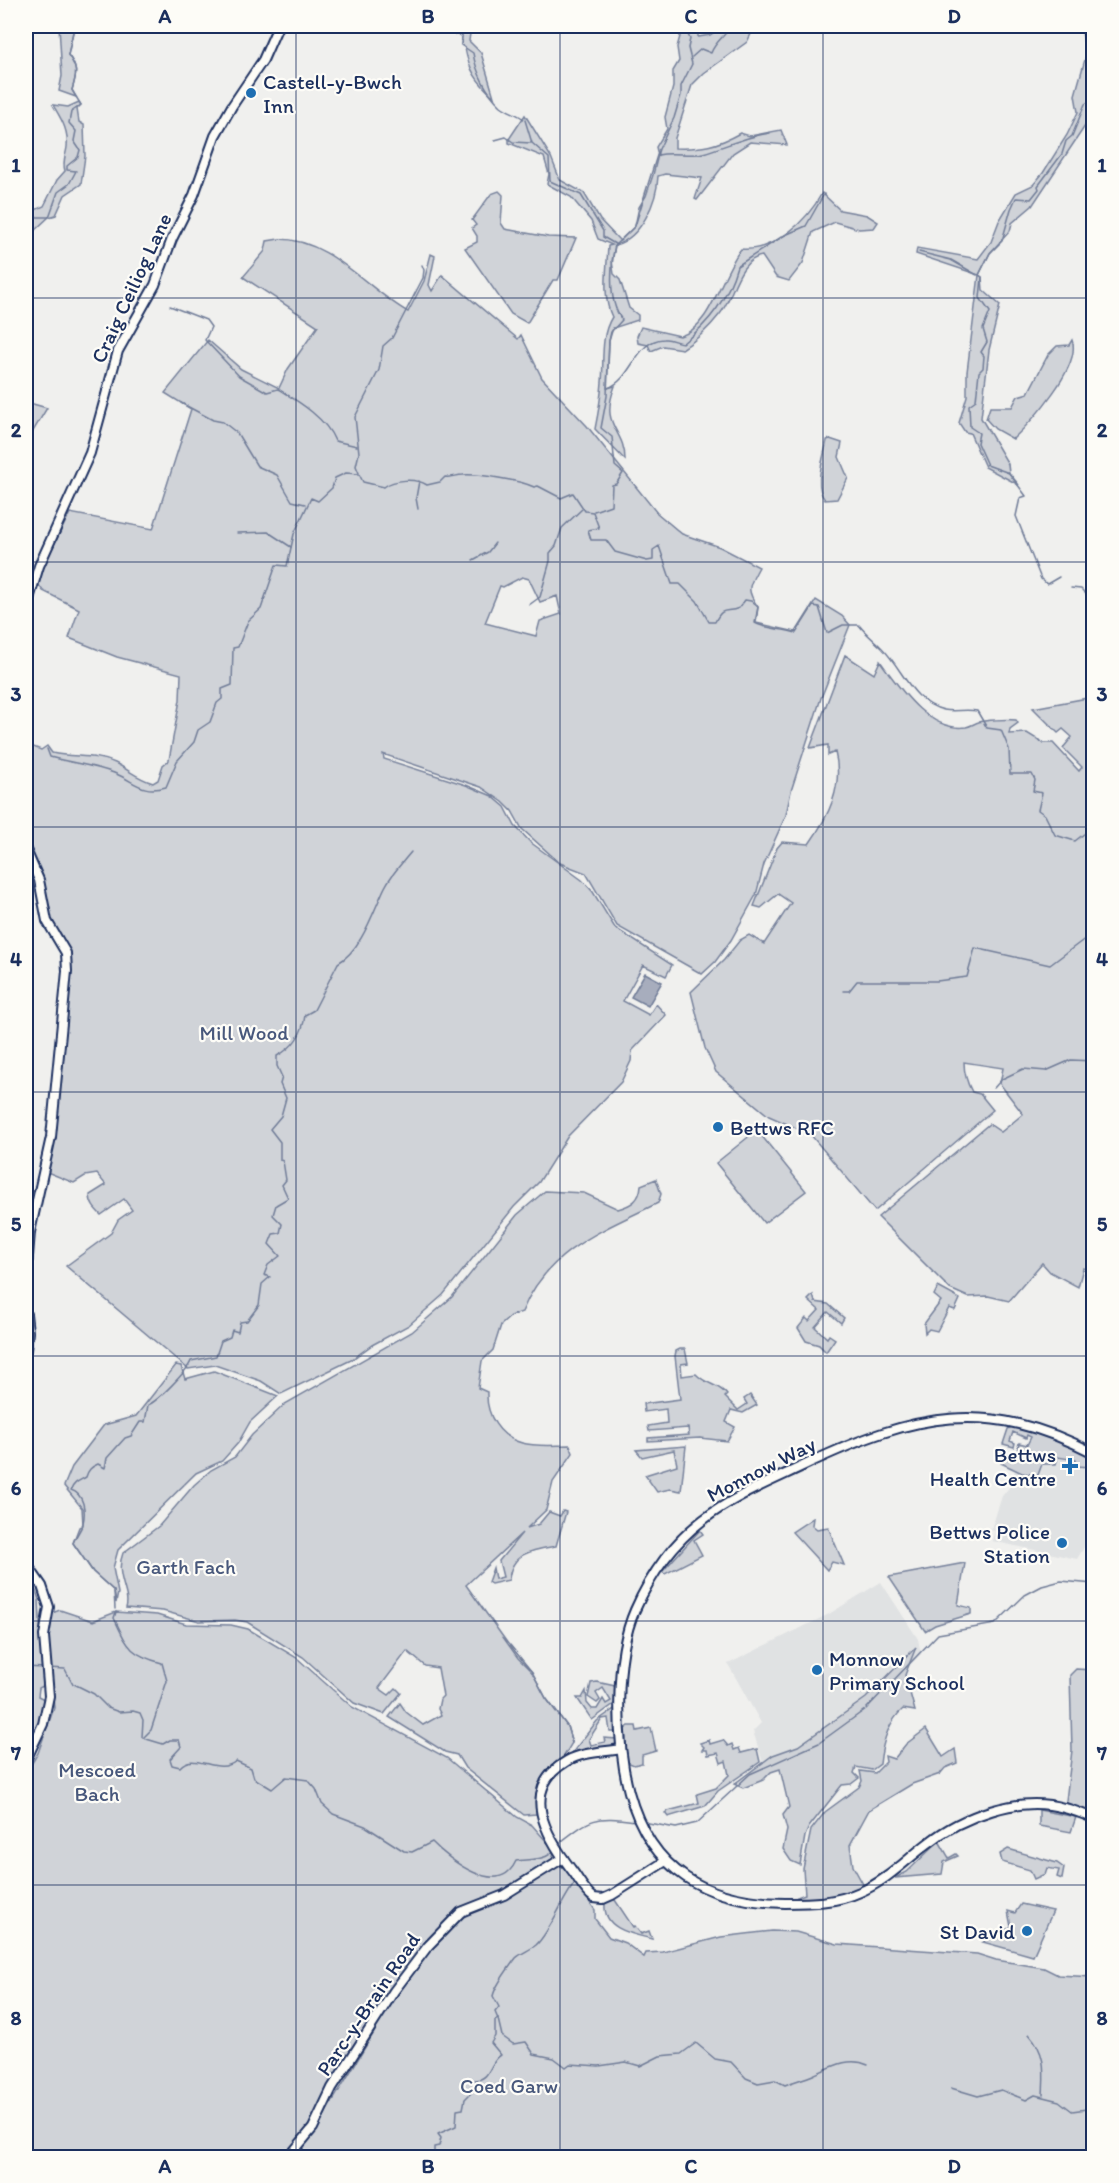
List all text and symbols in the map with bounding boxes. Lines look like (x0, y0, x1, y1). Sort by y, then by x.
text: A (158, 4, 172, 28)
text: B (422, 4, 435, 28)
text: C (685, 4, 698, 28)
text: D (947, 4, 961, 28)
place label: Castell-y-Bwch Inn (263, 69, 402, 118)
marker: Castell-y-Bwch Inn (244, 86, 258, 100)
text: 1 (11, 153, 21, 177)
text: 1 (1097, 153, 1107, 177)
street label: Craig Ceiliog Lane (85, 209, 177, 367)
text: 2 (11, 418, 22, 442)
text: 2 (1097, 418, 1108, 442)
text: 3 (11, 682, 22, 706)
text: 3 (1097, 682, 1108, 706)
text: 4 (10, 947, 22, 971)
text: 4 (1096, 947, 1108, 971)
park label: Mill Wood (199, 1020, 289, 1045)
place label: Bettws RFC (730, 1115, 834, 1140)
marker: Bettws RFC (711, 1120, 725, 1134)
text: 5 (11, 1212, 22, 1236)
text: 5 (1097, 1212, 1108, 1236)
street label: Monnow Way (702, 1431, 820, 1507)
place label: Bettws Health Centre (930, 1442, 1056, 1491)
marker: Bettws Health Centre (1061, 1457, 1079, 1475)
text: 6 (11, 1476, 22, 1500)
text: 6 (1097, 1476, 1108, 1500)
place label: Bettws Police Station (929, 1519, 1050, 1568)
marker: Bettws Police Station (1055, 1536, 1069, 1550)
park label: Garth Fach (136, 1554, 236, 1579)
place label: Monnow Primary School (829, 1646, 965, 1695)
marker: Monnow Primary School (810, 1663, 824, 1677)
text: 7 (10, 1741, 21, 1765)
text: 7 (1096, 1741, 1107, 1765)
park label: Mescoed Bach (58, 1757, 136, 1806)
place label: St David (940, 1919, 1016, 1944)
marker: St David (1020, 1924, 1034, 1938)
street label: Parc-y-Brain Road (311, 1927, 425, 2080)
text: 8 (11, 2006, 22, 2030)
text: 8 (1097, 2006, 1108, 2030)
park label: Coed Garw (460, 2073, 558, 2098)
text: A (158, 2154, 172, 2178)
text: B (422, 2154, 435, 2178)
text: C (685, 2154, 698, 2178)
text: D (947, 2154, 961, 2178)

